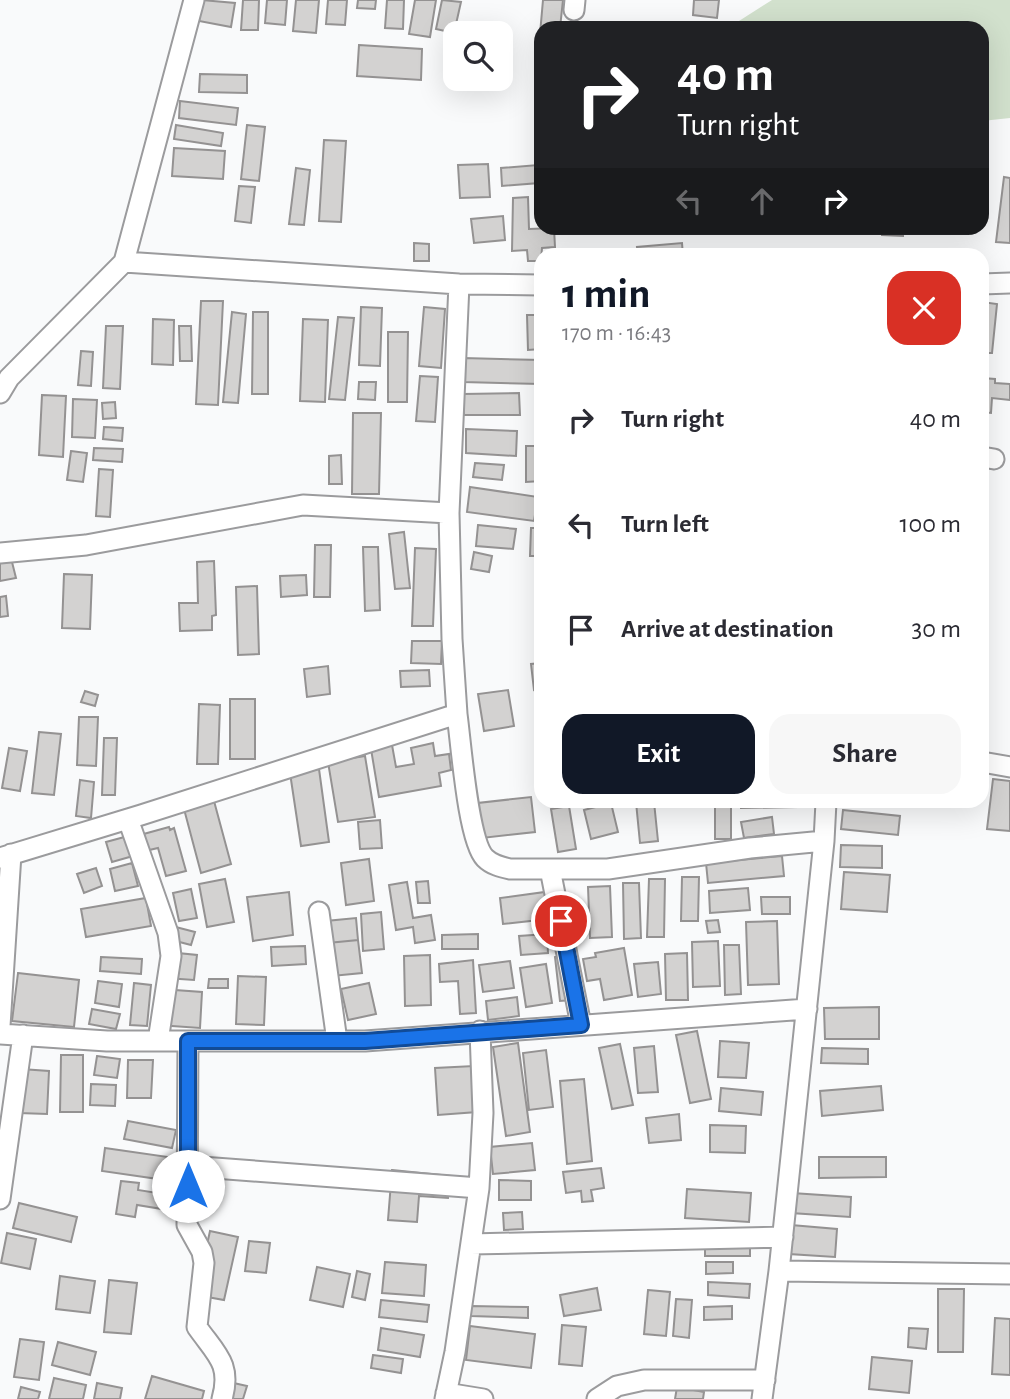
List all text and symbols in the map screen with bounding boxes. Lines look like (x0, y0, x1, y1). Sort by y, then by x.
map controls (443, 21, 513, 91)
button: search (443, 21, 513, 91)
icon: right (562, 49, 653, 140)
text: 40 m (677, 51, 774, 100)
text: Turn right (677, 109, 799, 141)
icon: left (670, 182, 708, 220)
icon: ahead (743, 182, 781, 220)
icon: right (816, 182, 854, 220)
button: close (887, 271, 961, 345)
text: 1 min (562, 273, 651, 315)
text: 170 m · 16:43 (562, 322, 671, 345)
icon: right (562, 401, 600, 439)
text: Turn right (621, 406, 724, 432)
text: 40 m (910, 406, 961, 432)
icon: left (562, 506, 600, 544)
text: Turn left (621, 511, 709, 537)
text: 100 m (900, 511, 961, 537)
icon: arrive (562, 611, 600, 649)
text: Arrive at destination (621, 616, 834, 642)
text: 30 m (911, 616, 961, 642)
button: Exit (562, 714, 755, 794)
button: Share (769, 714, 961, 794)
pin (531, 891, 591, 951)
icon: arrive (542, 902, 580, 940)
position arrow (151, 1149, 225, 1223)

